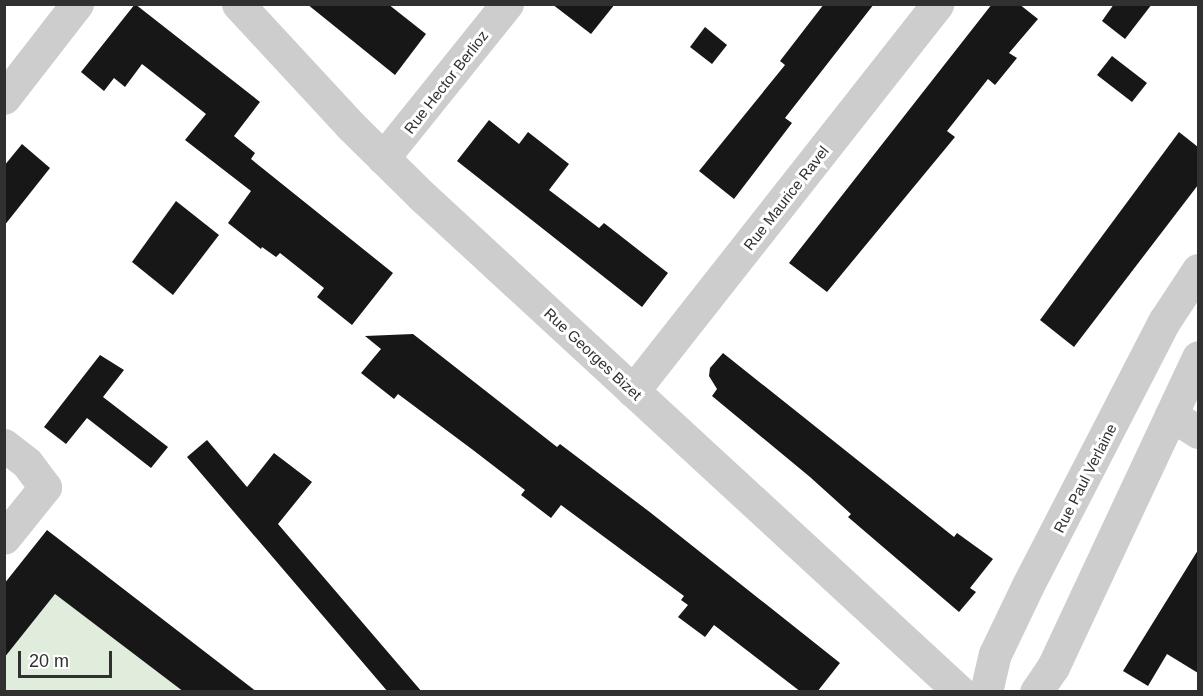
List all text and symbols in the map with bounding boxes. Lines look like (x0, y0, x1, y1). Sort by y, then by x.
street label: Rue Hector Berlioz (400, 27, 492, 137)
street label: Rue Maurice Ravel (740, 142, 832, 254)
street label: Rue Georges Bizet (541, 304, 645, 404)
street label: Rue Paul Verlaine (1050, 420, 1120, 536)
scale bar (21, 639, 116, 677)
text: 20 m (29, 651, 69, 671)

